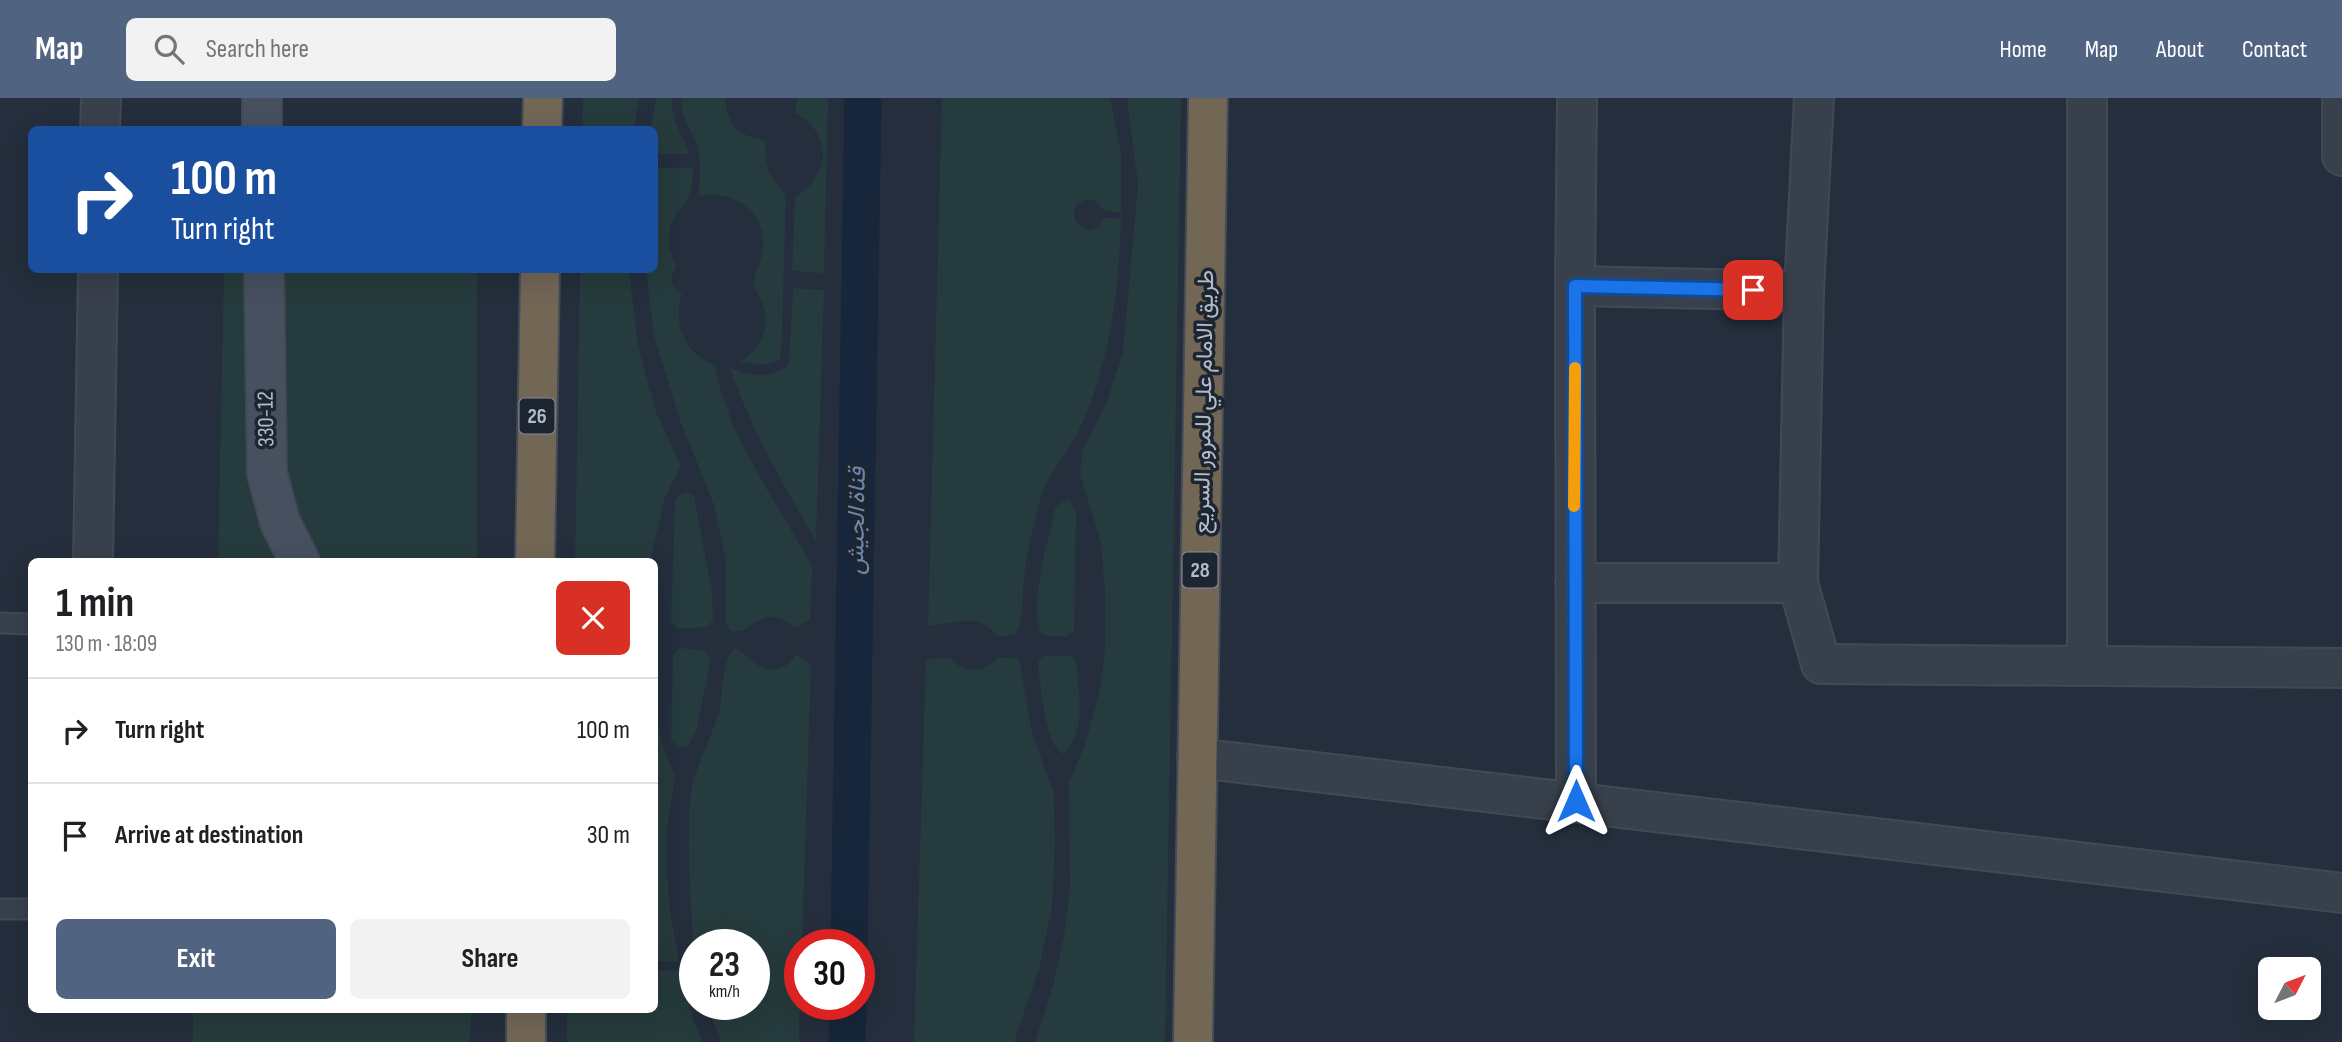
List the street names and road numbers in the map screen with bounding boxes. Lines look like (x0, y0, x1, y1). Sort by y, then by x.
street label: طريق الامام علي للمرور السريع (1188, 270, 1224, 534)
street label: 330-12 (252, 391, 280, 447)
road number: 26 (520, 398, 554, 434)
road number: 28 (1182, 552, 1218, 588)

